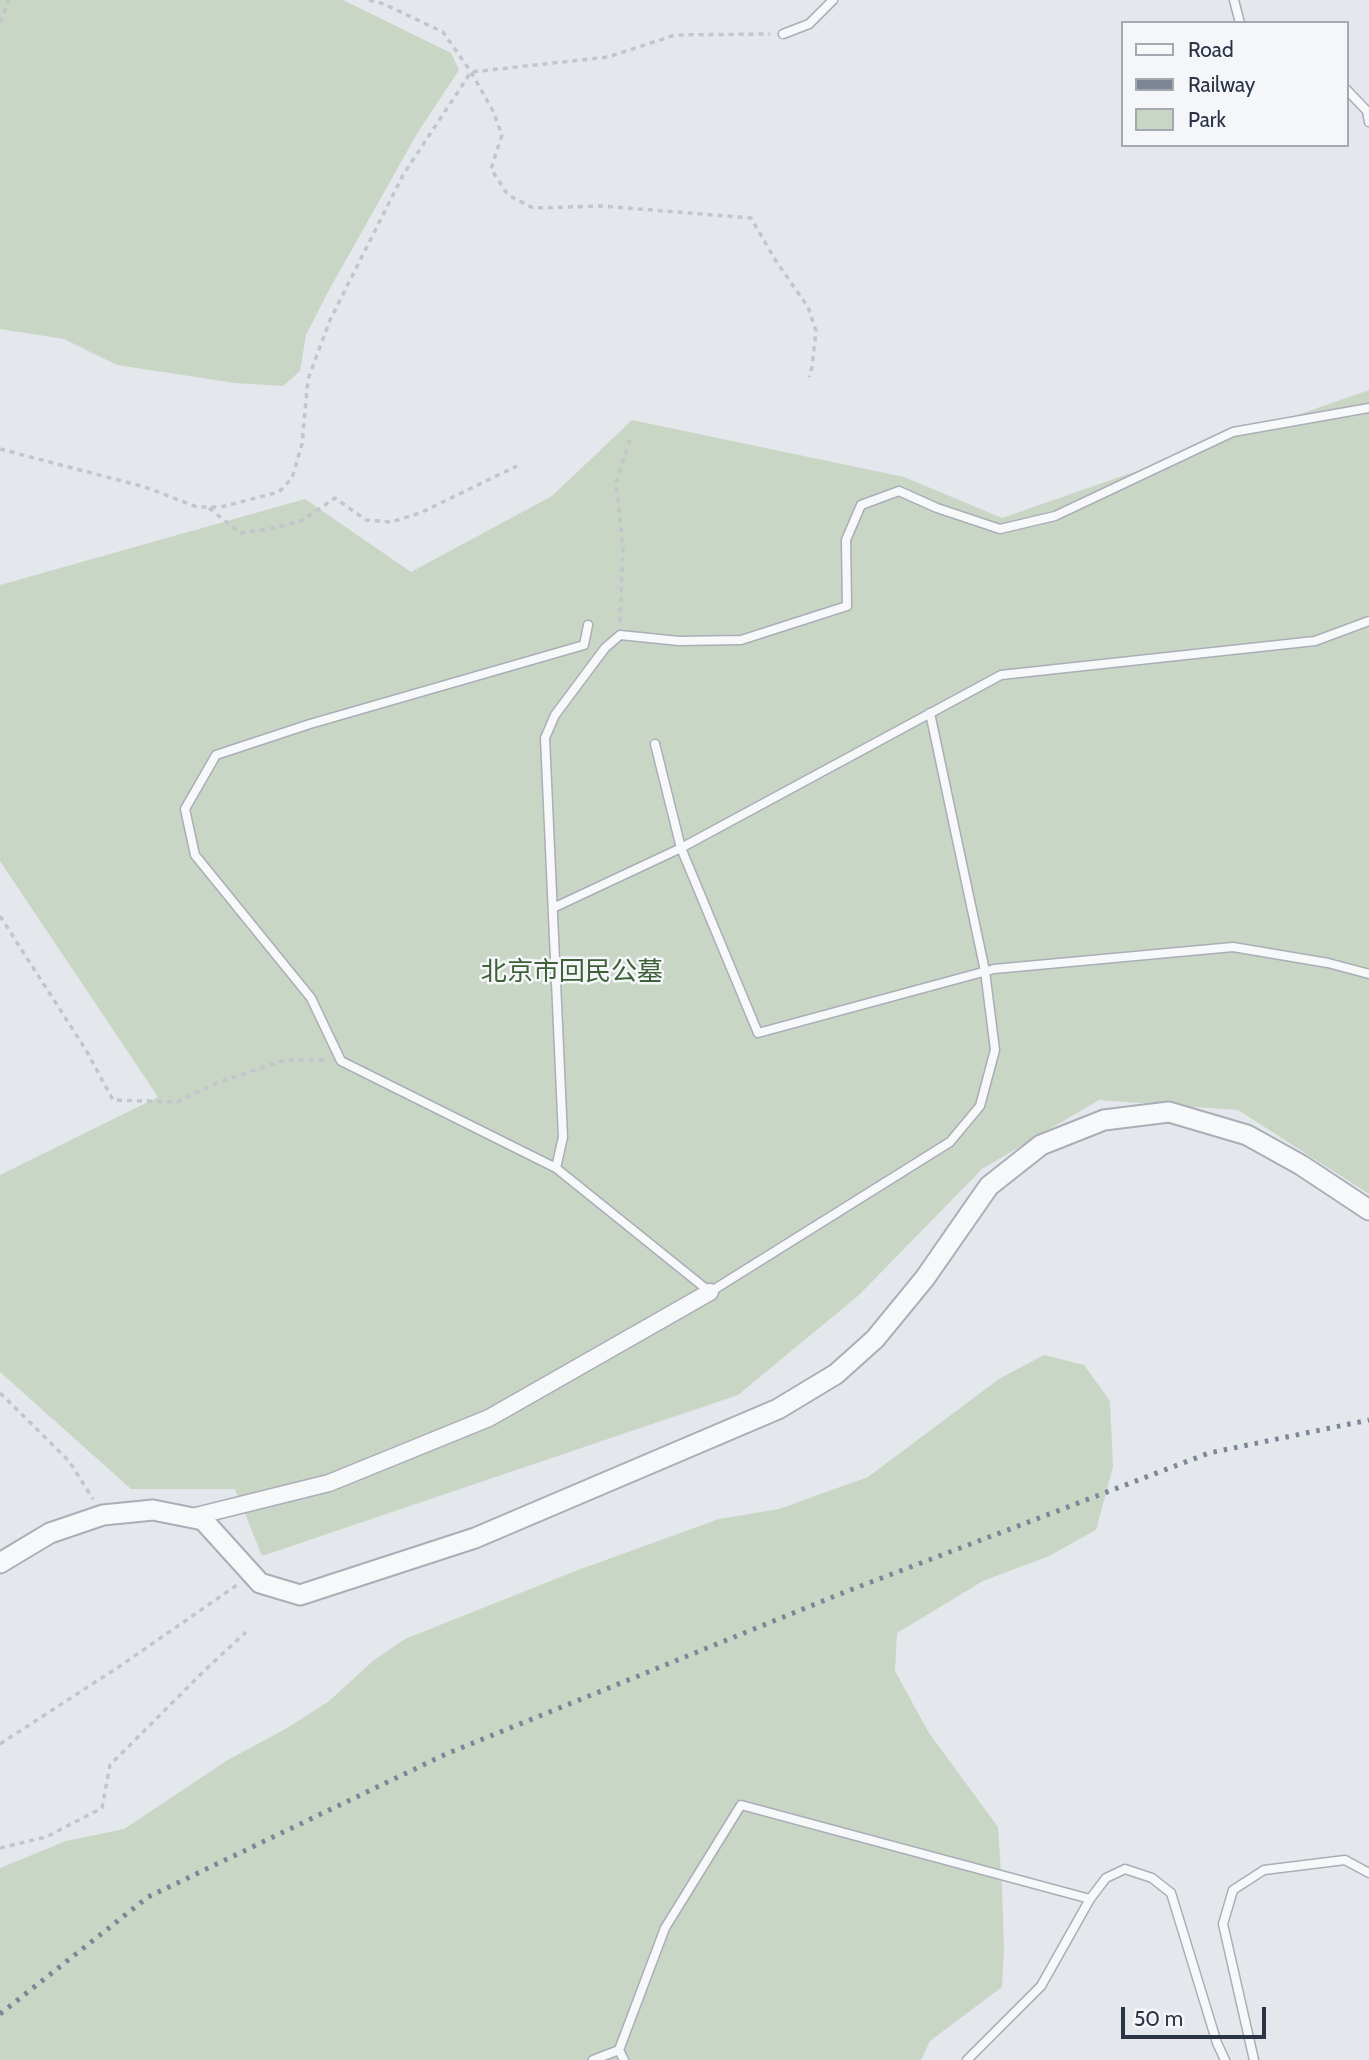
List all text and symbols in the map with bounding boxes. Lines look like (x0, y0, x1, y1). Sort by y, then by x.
legend (1120, 21, 1348, 147)
text: Road (1188, 37, 1234, 62)
text: Railway (1188, 72, 1255, 97)
text: Park (1188, 107, 1226, 132)
park label: 北京市回民公墓 (481, 956, 663, 988)
scale bar (1124, 1994, 1269, 2038)
text: 50 m (1134, 2006, 1183, 2031)

